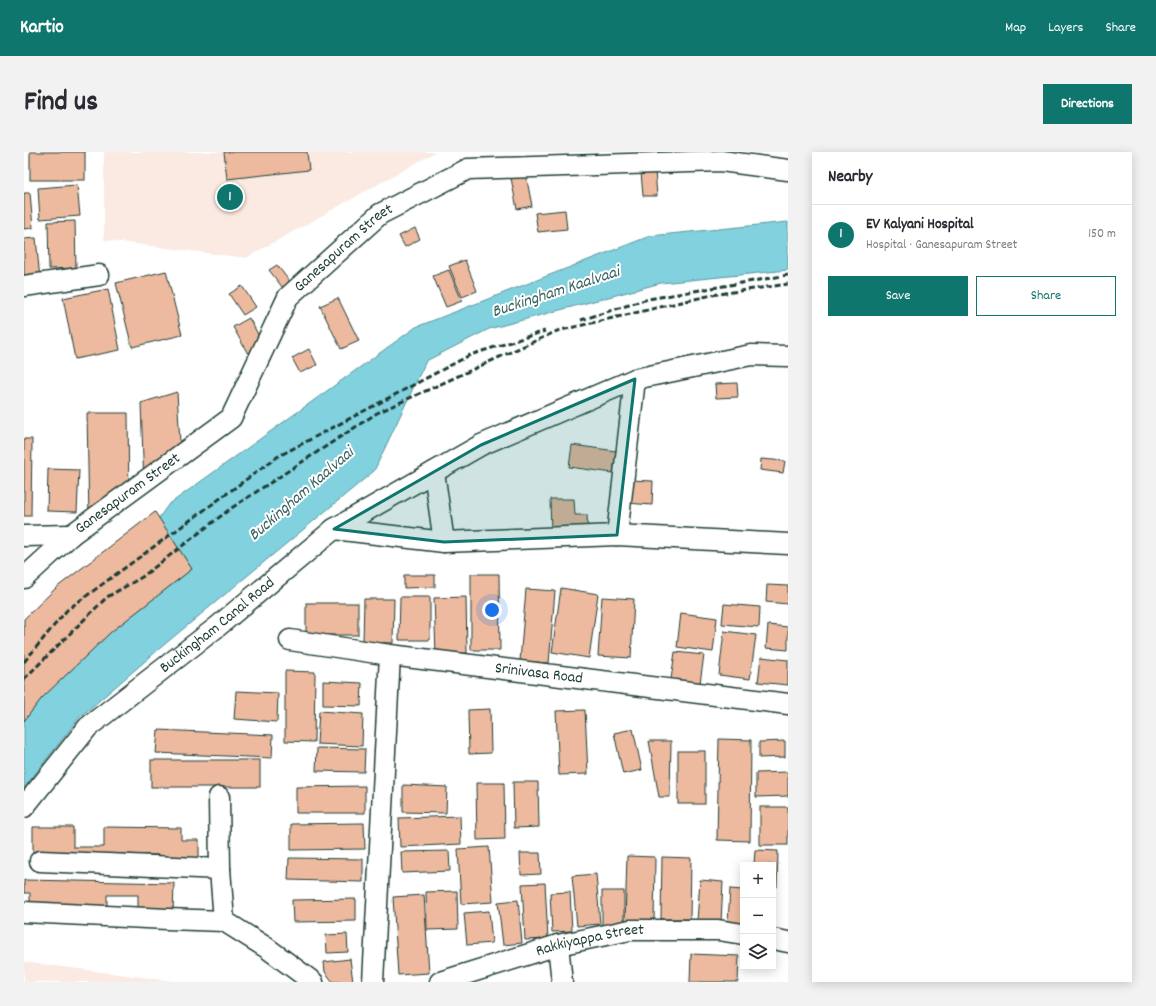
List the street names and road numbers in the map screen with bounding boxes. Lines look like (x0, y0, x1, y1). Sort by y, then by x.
street label: Ganesapuram Street (289, 198, 397, 298)
street label: Ganesapuram Street (70, 447, 185, 540)
street label: Buckingham Canal Road (155, 572, 280, 679)
street label: Srinivasa Road (493, 657, 584, 690)
street label: Rakkiyappa Street (533, 919, 644, 963)

